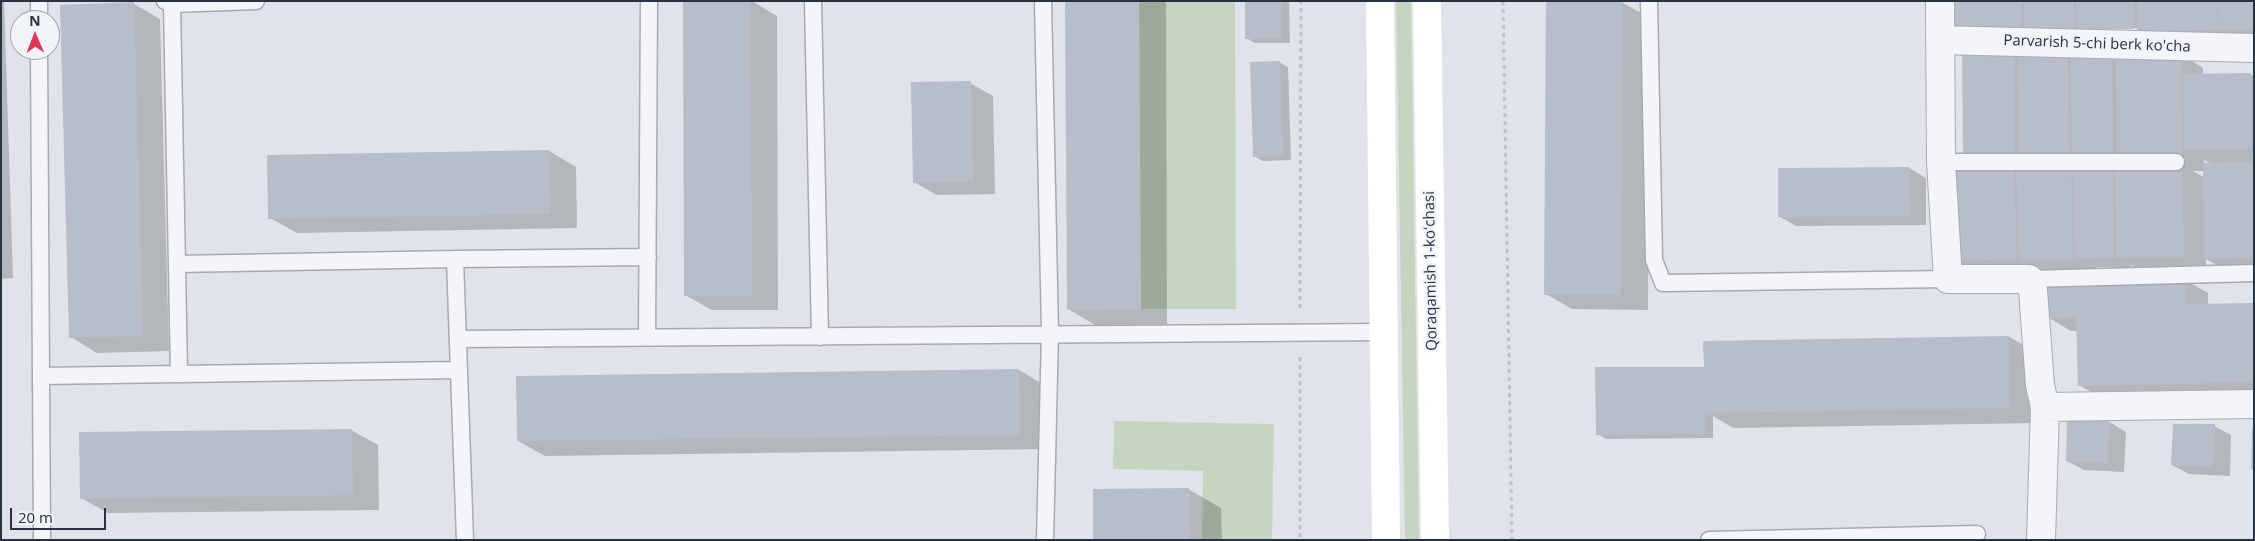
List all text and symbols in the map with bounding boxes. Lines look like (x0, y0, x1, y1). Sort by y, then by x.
north arrow (10, 10, 60, 60)
text: N (29, 11, 41, 30)
street label: Parvarish 5-chi berk ko'cha (2003, 32, 2191, 56)
street label: Qoraqamish 1-koʻchasi (1421, 191, 1441, 351)
scale bar (12, 498, 109, 530)
text: 20 m (18, 507, 53, 527)

